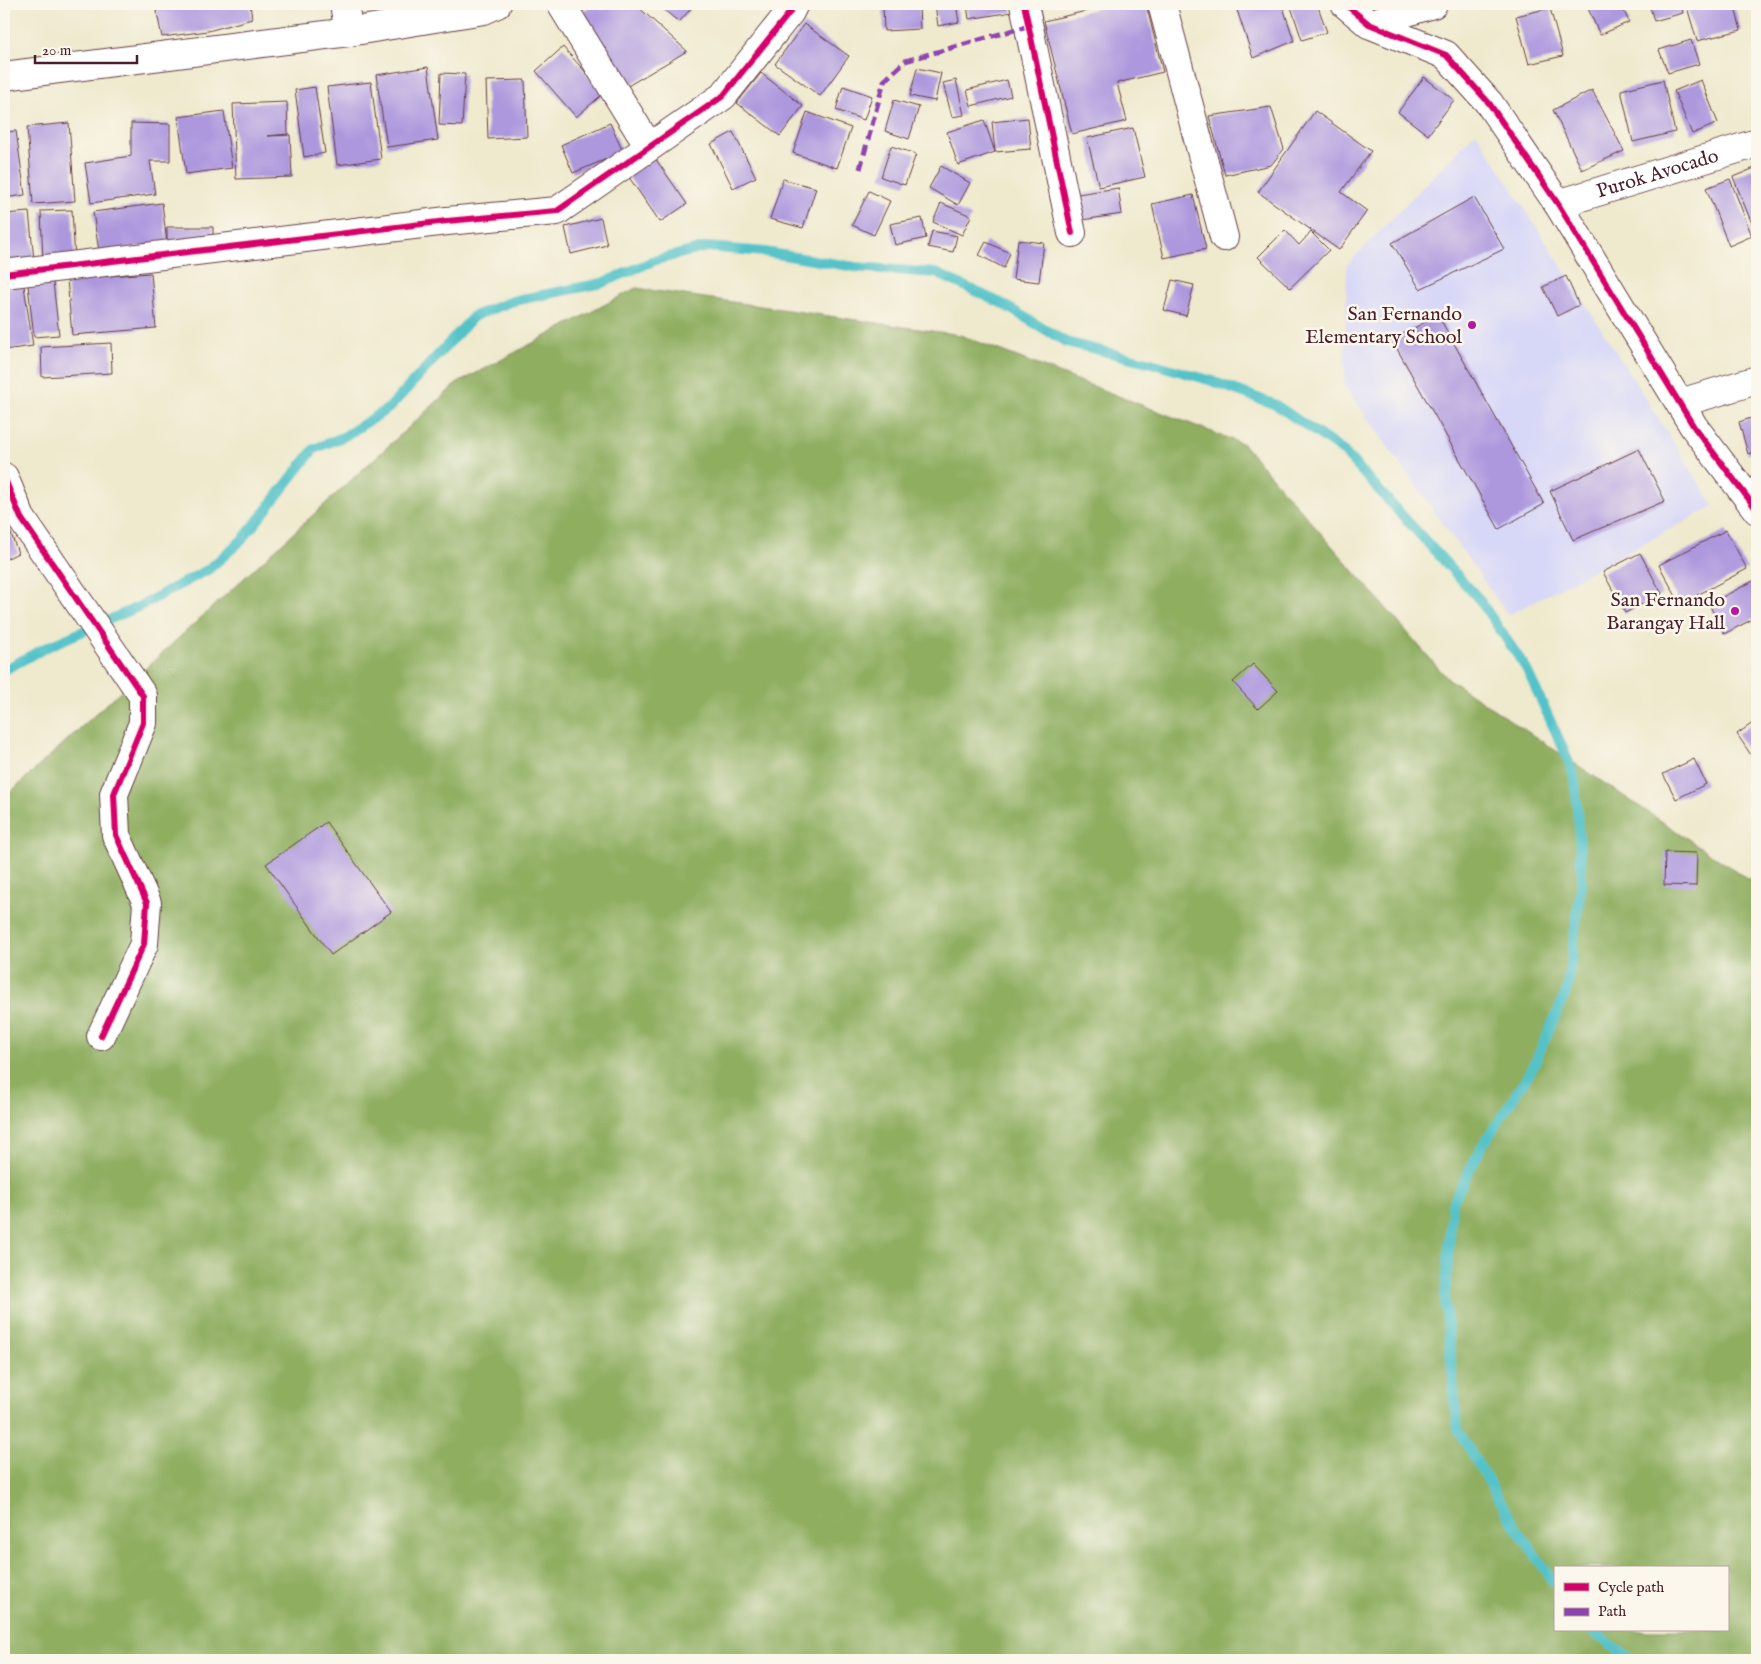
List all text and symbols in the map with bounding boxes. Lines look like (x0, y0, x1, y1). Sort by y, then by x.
scale bar (35, 32, 138, 64)
text: 20 m (42, 41, 72, 60)
street label: Purok Avocado (1593, 143, 1722, 204)
place label: San Fernando Elementary School (1305, 302, 1463, 350)
marker: San Fernando Elementary School (1466, 319, 1478, 331)
place label: San Fernando Barangay Hall (1606, 588, 1726, 636)
marker: San Fernando Barangay Hall (1729, 605, 1741, 617)
legend (1554, 1566, 1728, 1632)
text: Cycle path (1598, 1578, 1664, 1597)
text: Path (1598, 1602, 1626, 1621)

